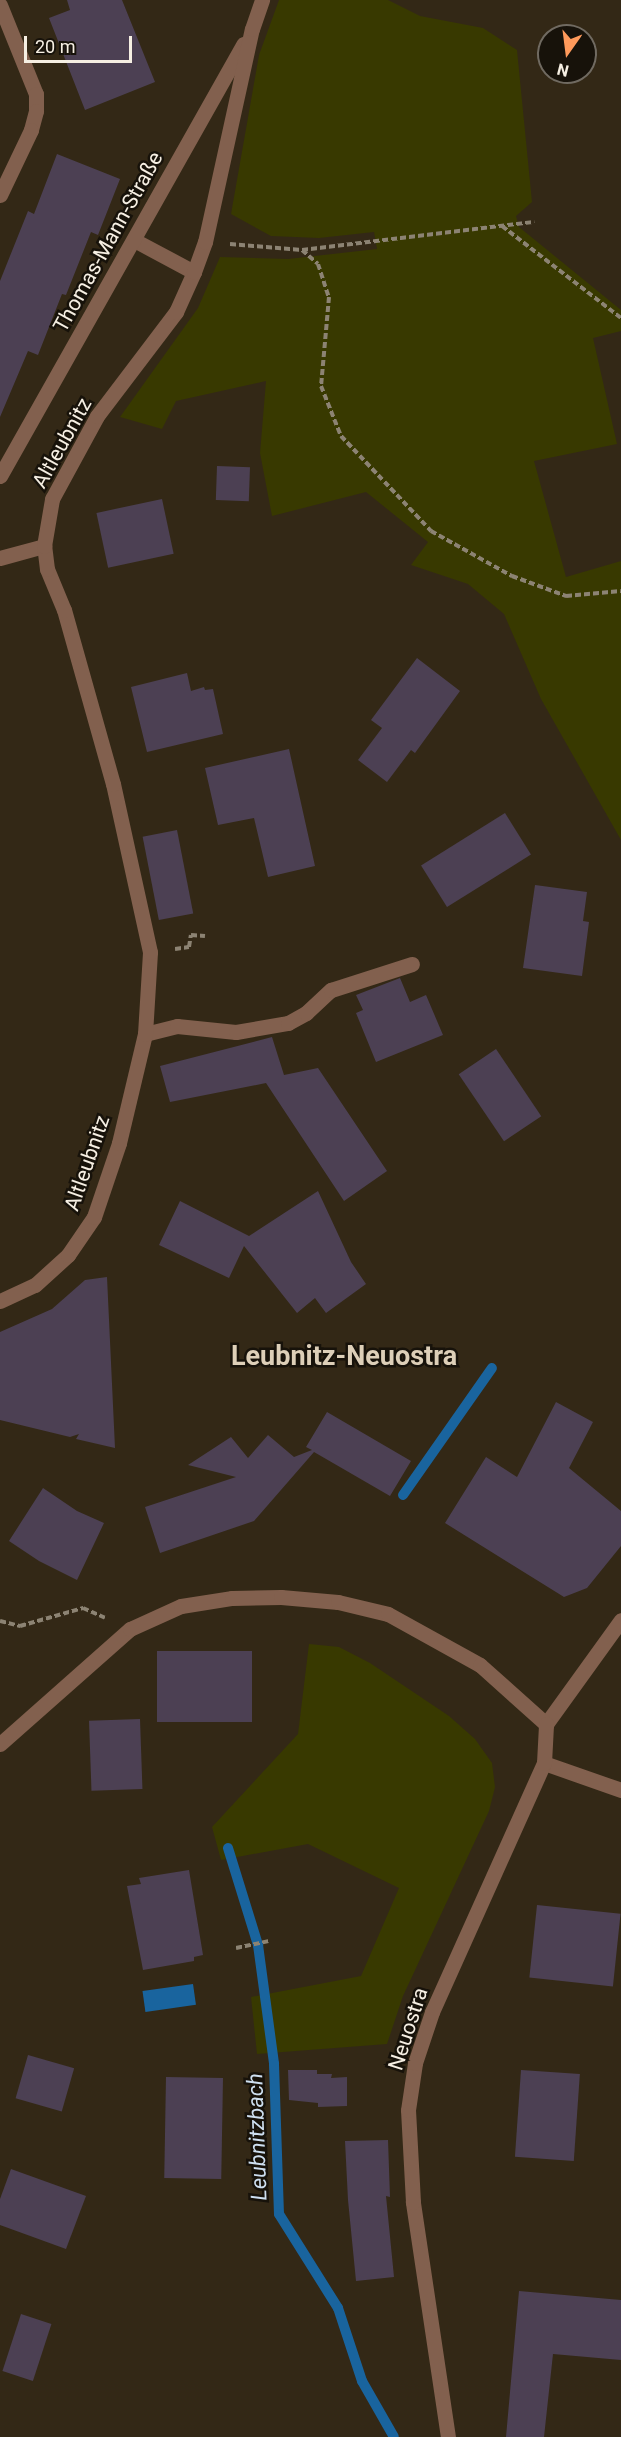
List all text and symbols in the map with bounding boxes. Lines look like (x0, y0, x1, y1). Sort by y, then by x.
scale bar (27, 24, 135, 62)
north arrow (537, 24, 597, 84)
text: 20 m (35, 36, 75, 57)
text: N (555, 59, 571, 81)
street label: Thomas-Mann-Straße (48, 147, 168, 337)
street label: Altleubnitz (27, 393, 97, 493)
street label: Altleubnitz (59, 1112, 115, 1214)
district label: Leubnitz-Neuostra (231, 1341, 457, 1373)
street label: Neuostra (383, 1984, 433, 2074)
water label: Leubnitzbach (242, 2073, 272, 2201)

